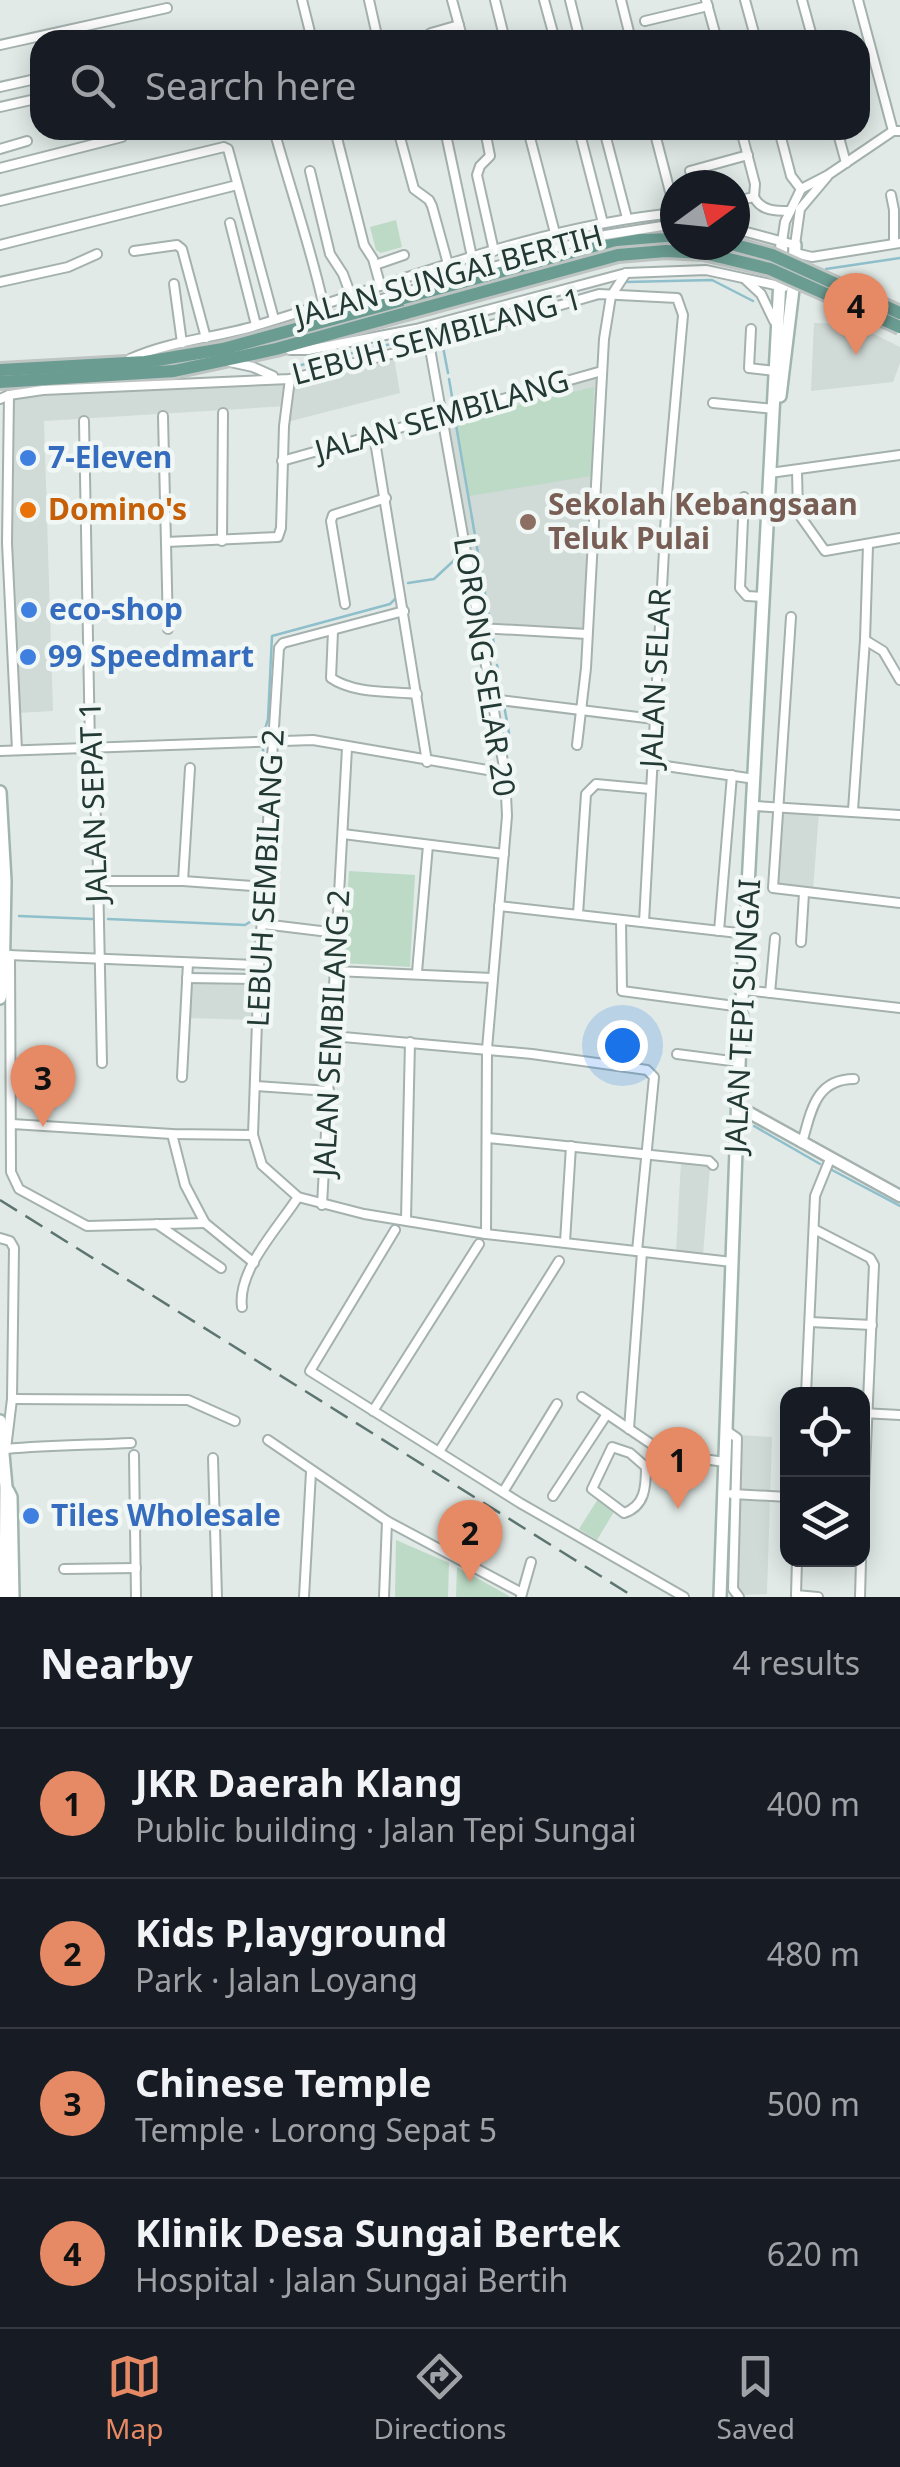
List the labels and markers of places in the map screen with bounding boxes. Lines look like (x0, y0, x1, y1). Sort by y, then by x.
pin: 4 (824, 272, 888, 355)
place label: 7-Eleven (48, 436, 172, 477)
marker: 7-Eleven (17, 447, 39, 469)
place label: Sekolah Kebangsaan Teluk Pulai (548, 483, 858, 558)
place label: Domino's (48, 488, 187, 529)
marker: Domino's (17, 499, 39, 521)
marker: Sekolah Kebangsaan Teluk Pulai (517, 511, 539, 533)
place label: eco-shop (49, 588, 183, 629)
marker: eco-shop (18, 599, 40, 621)
place label: 99 Speedmart (48, 635, 254, 676)
marker: 99 Speedmart (17, 646, 39, 668)
pin: 3 (10, 1044, 76, 1127)
pin: 1 (646, 1426, 710, 1509)
place label: Tiles Wholesale (51, 1494, 281, 1535)
pin: 2 (438, 1500, 502, 1582)
marker: Tiles Wholesale (20, 1505, 42, 1527)

